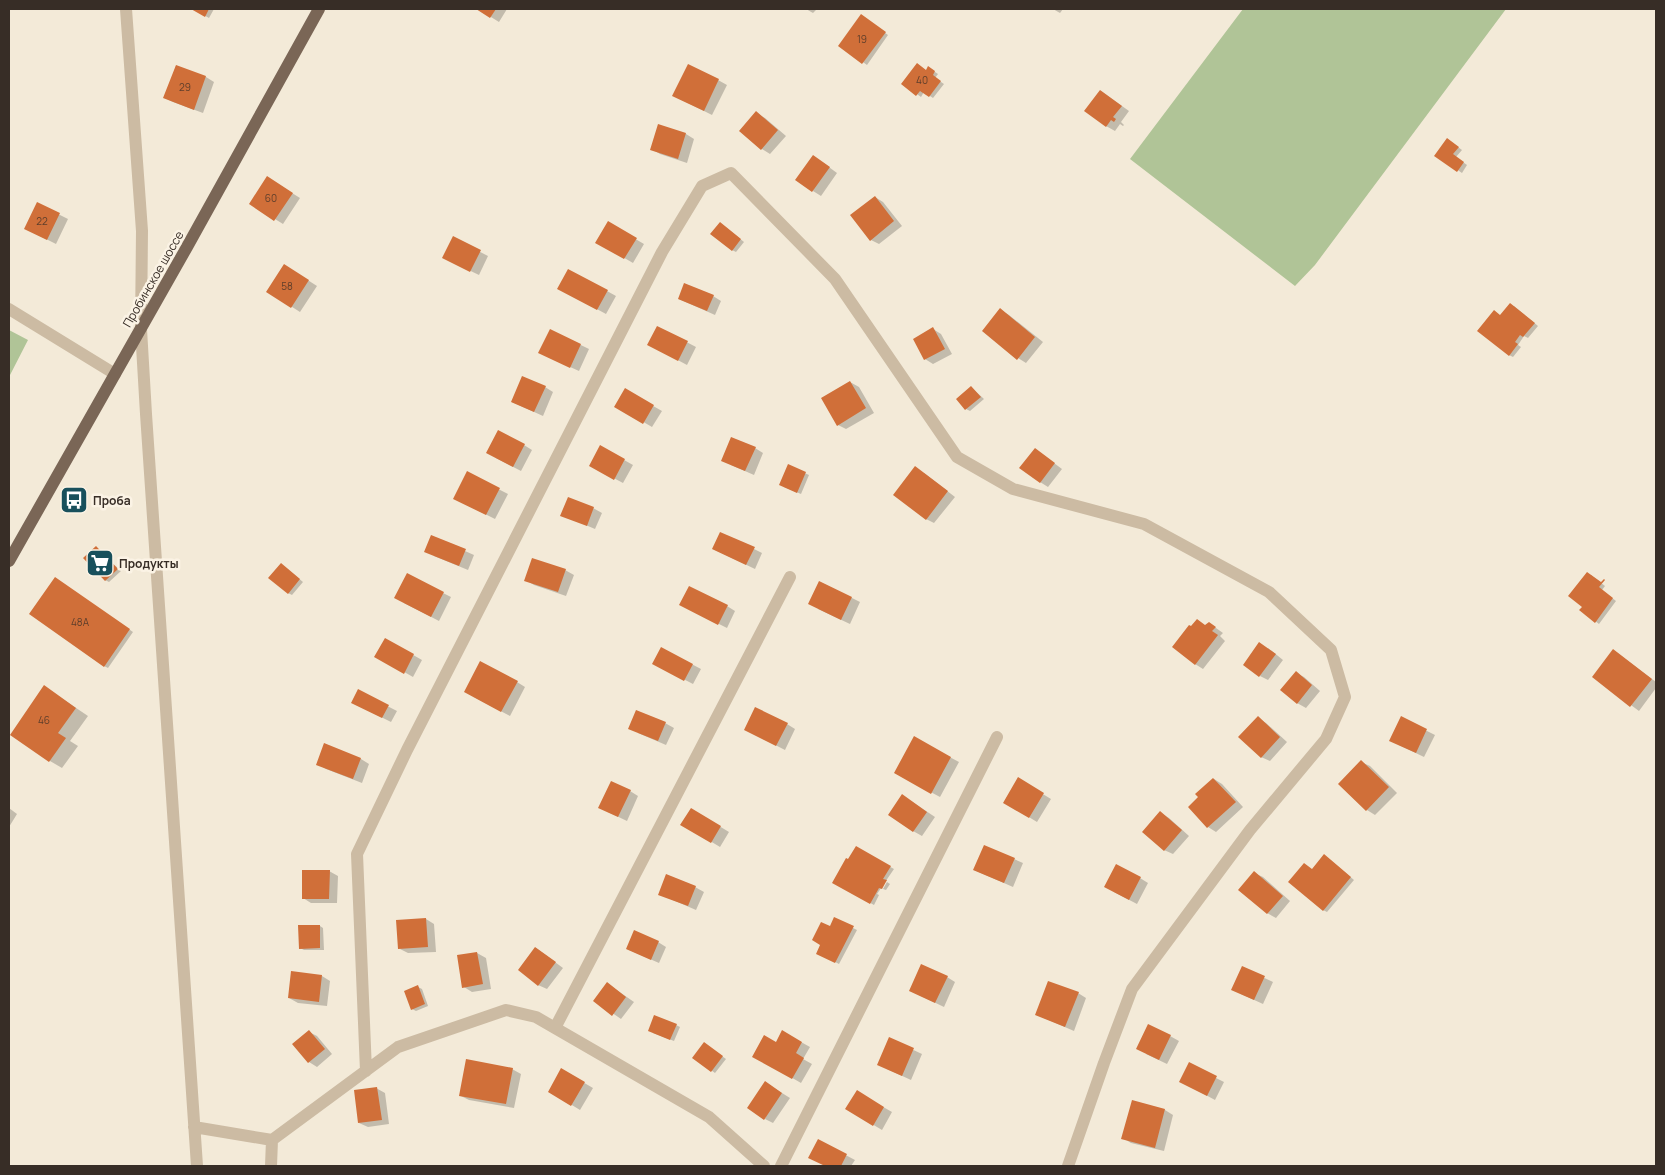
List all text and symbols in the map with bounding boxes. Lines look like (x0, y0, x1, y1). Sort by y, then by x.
house number: 19 (857, 32, 867, 46)
house number: 40 (916, 73, 928, 87)
house number: 29 (179, 80, 191, 94)
house number: 60 (265, 191, 277, 205)
house number: 22 (36, 214, 48, 228)
street label: Пробинское шоссе (118, 228, 188, 330)
house number: 58 (281, 279, 293, 293)
bus stop icon: Проба (59, 485, 89, 515)
place label: Проба (93, 492, 131, 509)
supermarket icon: Продукты (85, 548, 115, 578)
place label: Продукты (119, 555, 179, 572)
house number: 48А (71, 615, 90, 629)
house number: 46 (38, 713, 50, 727)

